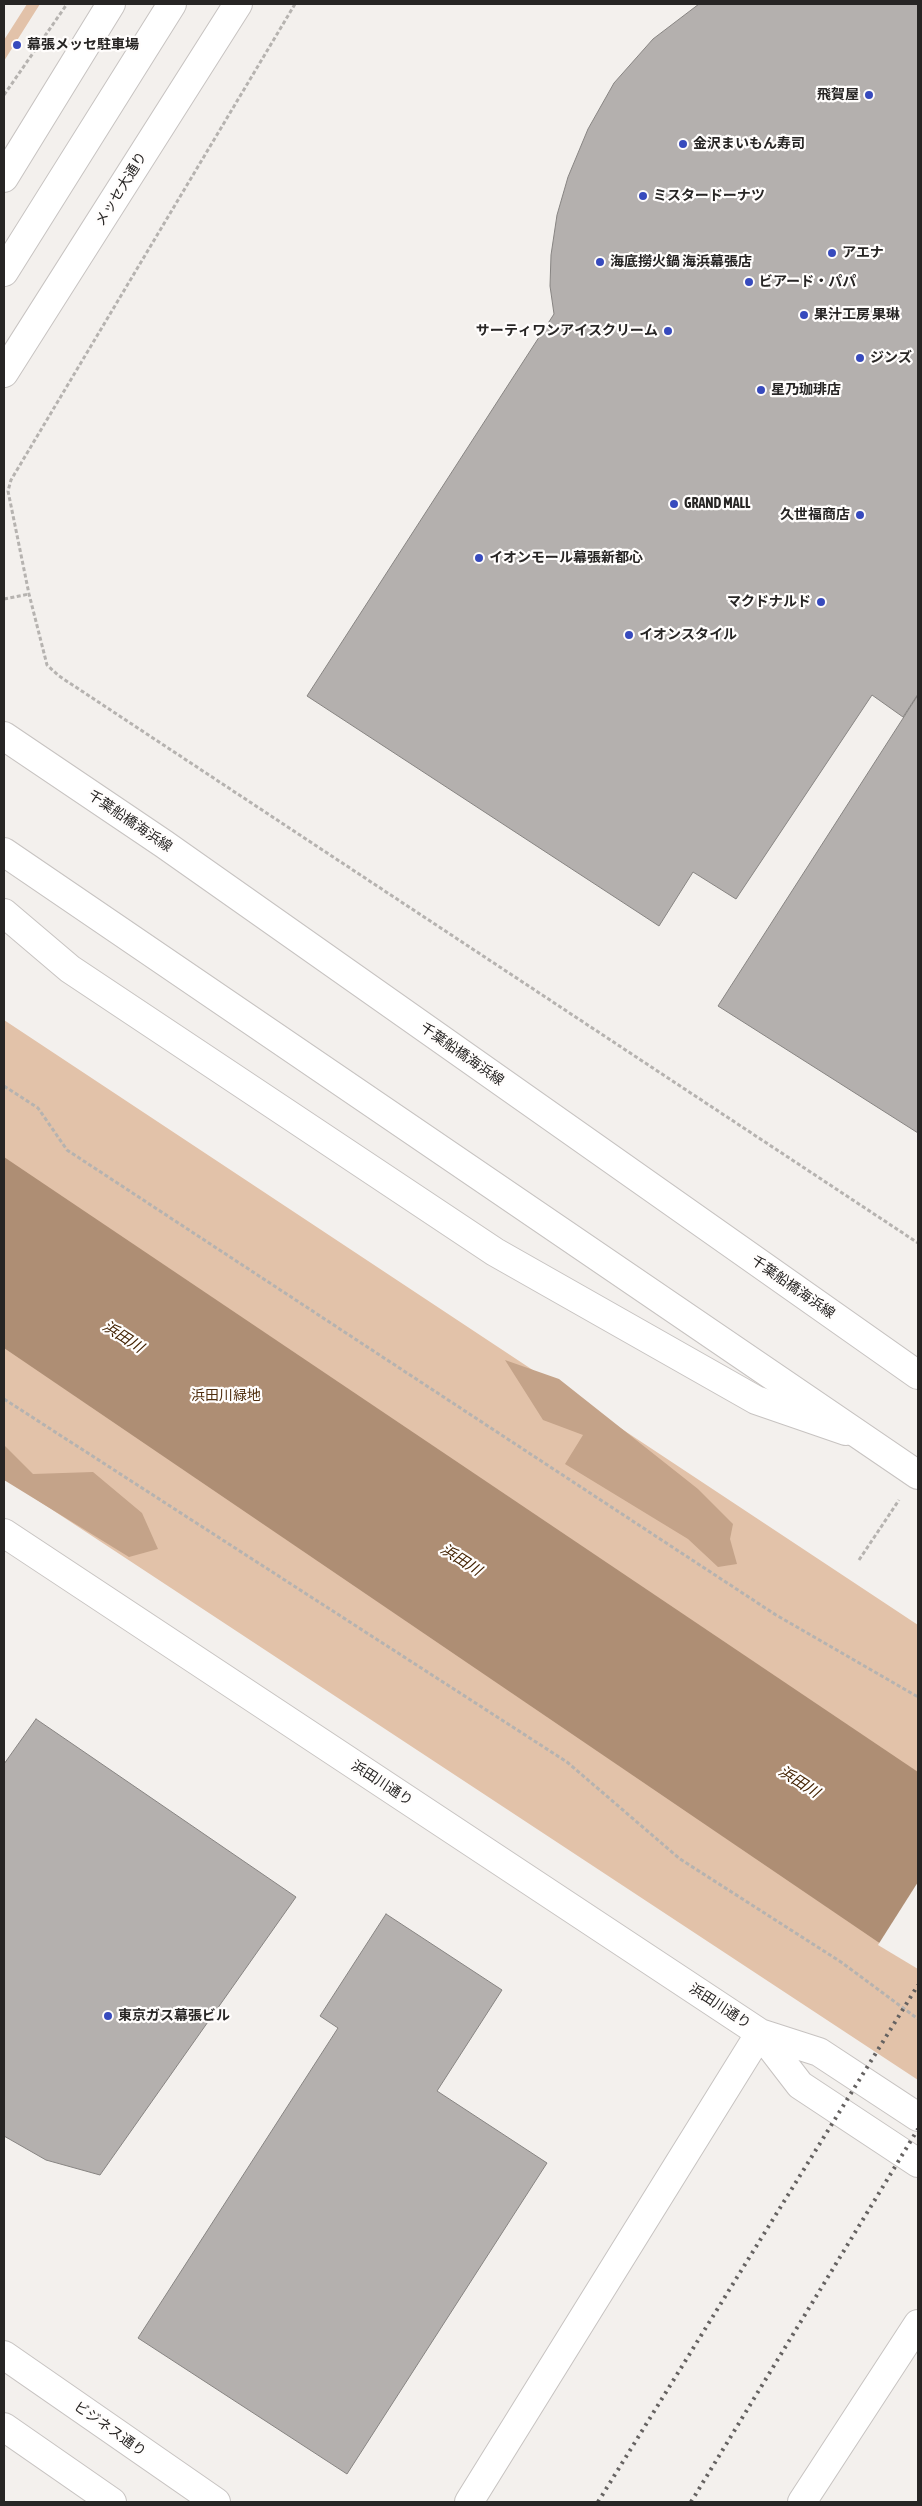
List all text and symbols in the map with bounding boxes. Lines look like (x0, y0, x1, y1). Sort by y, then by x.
place label: 幕張メッセ駐車場 (27, 37, 139, 53)
marker: 幕張メッセ駐車場 (11, 39, 23, 51)
place label: 飛賀屋 (817, 87, 859, 103)
marker: 飛賀屋 (863, 89, 875, 101)
place label: 金沢まいもん寿司 (693, 136, 805, 152)
marker: 金沢まいもん寿司 (677, 138, 689, 150)
street label: メッセ大通り (92, 149, 150, 229)
place label: ミスタードーナツ (653, 188, 765, 204)
marker: ミスタードーナツ (637, 190, 649, 202)
place label: アエナ (842, 245, 884, 261)
marker: アエナ (826, 247, 838, 259)
place label: 海底撈火鍋 海浜幕張店 (610, 254, 752, 270)
marker: 海底撈火鍋 海浜幕張店 (594, 256, 606, 268)
place label: ビアード・パパ (759, 274, 856, 290)
marker: ビアード・パパ (743, 276, 755, 288)
place label: 果汁工房 果琳 (814, 307, 900, 323)
marker: 果汁工房 果琳 (798, 309, 810, 321)
place label: サーティワンアイスクリーム (476, 323, 658, 339)
marker: サーティワンアイスクリーム (662, 325, 674, 337)
place label: ジンズ (870, 350, 912, 366)
marker: ジンズ (854, 352, 866, 364)
place label: 星乃珈琲店 (771, 382, 841, 398)
marker: 星乃珈琲店 (755, 384, 767, 396)
place label: GRAND MALL (684, 496, 750, 512)
marker: GRAND MALL (668, 498, 680, 510)
place label: 久世福商店 (780, 507, 850, 523)
marker: 久世福商店 (854, 509, 866, 521)
place label: イオンモール幕張新都心 (489, 550, 643, 566)
marker: イオンモール幕張新都心 (473, 552, 485, 564)
place label: マクドナルド (727, 594, 811, 610)
marker: マクドナルド (815, 596, 827, 608)
place label: イオンスタイル (639, 627, 737, 643)
marker: イオンスタイル (623, 629, 635, 641)
street label: 千葉船橋海浜線 (85, 787, 175, 855)
street label: 千葉船橋海浜線 (417, 1019, 507, 1089)
street label: 千葉船橋海浜線 (748, 1252, 838, 1322)
water label: 浜田川 (99, 1317, 147, 1357)
park label: 浜田川緑地 (191, 1388, 261, 1404)
water label: 浜田川 (437, 1540, 485, 1580)
street label: 浜田川通り (348, 1757, 416, 1809)
water label: 浜田川 (775, 1762, 823, 1802)
street label: 浜田川通り (686, 1980, 754, 2032)
place label: 東京ガス幕張ビル (118, 2008, 230, 2024)
marker: 東京ガス幕張ビル (102, 2010, 114, 2022)
street label: ビジネス通り (71, 2398, 149, 2460)

